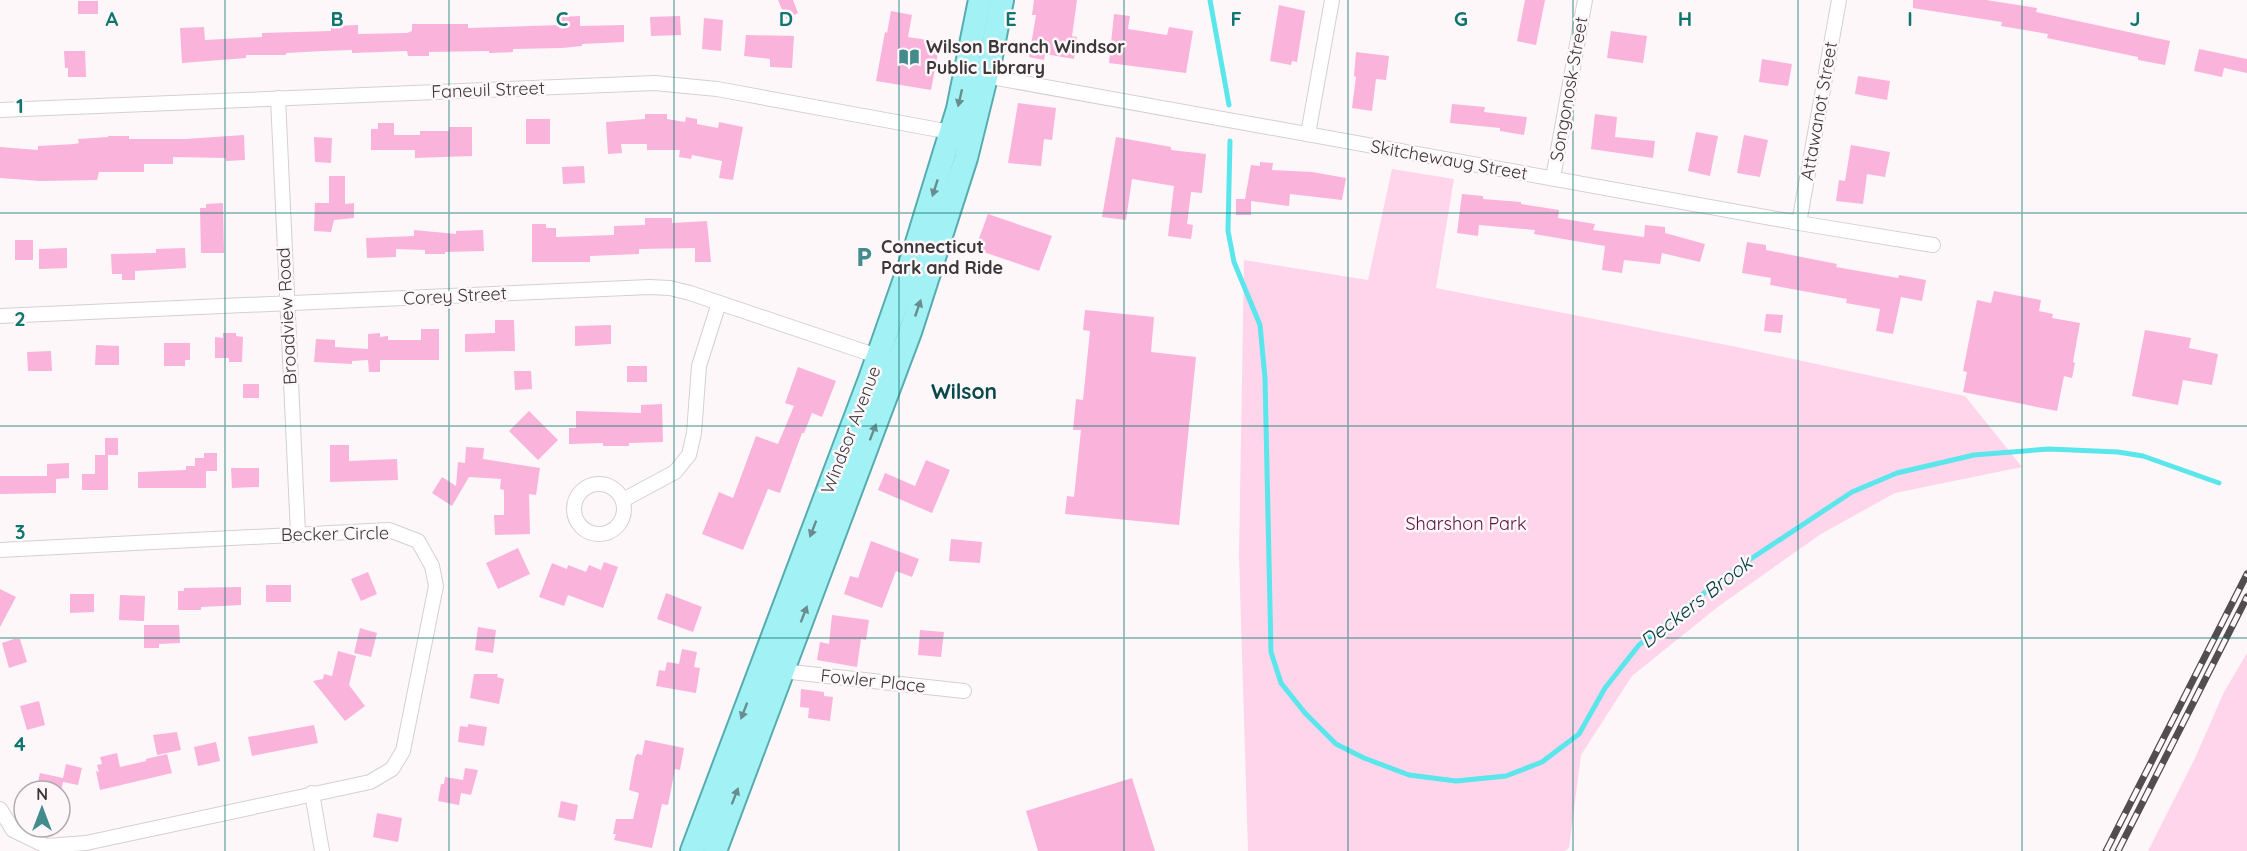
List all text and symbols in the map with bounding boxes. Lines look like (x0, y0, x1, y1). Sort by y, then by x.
text: A (106, 6, 119, 31)
text: B (330, 6, 344, 31)
text: C (556, 6, 569, 31)
text: D (779, 6, 793, 31)
text: E (1005, 6, 1017, 31)
text: F (1230, 6, 1242, 31)
text: G (1454, 6, 1468, 31)
text: H (1678, 6, 1692, 31)
text: I (1907, 6, 1913, 31)
text: J (2129, 6, 2141, 31)
street label: Songonosk Street (1544, 15, 1593, 163)
place label: Wilson Branch Windsor Public Library (926, 35, 1125, 79)
street label: Attawanot Street (1795, 40, 1842, 182)
library icon: Wilson Branch Windsor Public Library (897, 45, 921, 69)
street label: Faneuil Street (431, 76, 545, 103)
one-way arrow (955, 89, 965, 108)
text: 1 (16, 93, 24, 118)
street label: Skitchewaug Street (1369, 134, 1529, 185)
one-way arrow (930, 179, 939, 197)
place label: Connecticut Park and Ride (881, 235, 1003, 279)
parking icon: Connecticut Park and Ride (852, 245, 876, 269)
street label: Broadview Road (271, 247, 302, 385)
street label: Corey Street (403, 281, 507, 310)
one-way arrow (913, 299, 923, 317)
text: 2 (14, 306, 26, 331)
street label: Windsor Avenue (816, 363, 886, 497)
district label: Wilson (931, 378, 997, 404)
one-way arrow (869, 422, 879, 440)
park label: Sharshon Park (1405, 512, 1527, 535)
text: 3 (15, 519, 25, 544)
one-way arrow (808, 520, 818, 538)
street label: Becker Circle (281, 521, 389, 546)
water label: Deckers Brook (1635, 549, 1759, 653)
one-way arrow (800, 605, 809, 623)
street label: Fowler Place (819, 664, 927, 697)
one-way arrow (739, 703, 749, 721)
text: 4 (14, 731, 26, 756)
north arrow (12, 779, 72, 839)
text: N (36, 784, 48, 804)
one-way arrow (730, 787, 740, 805)

